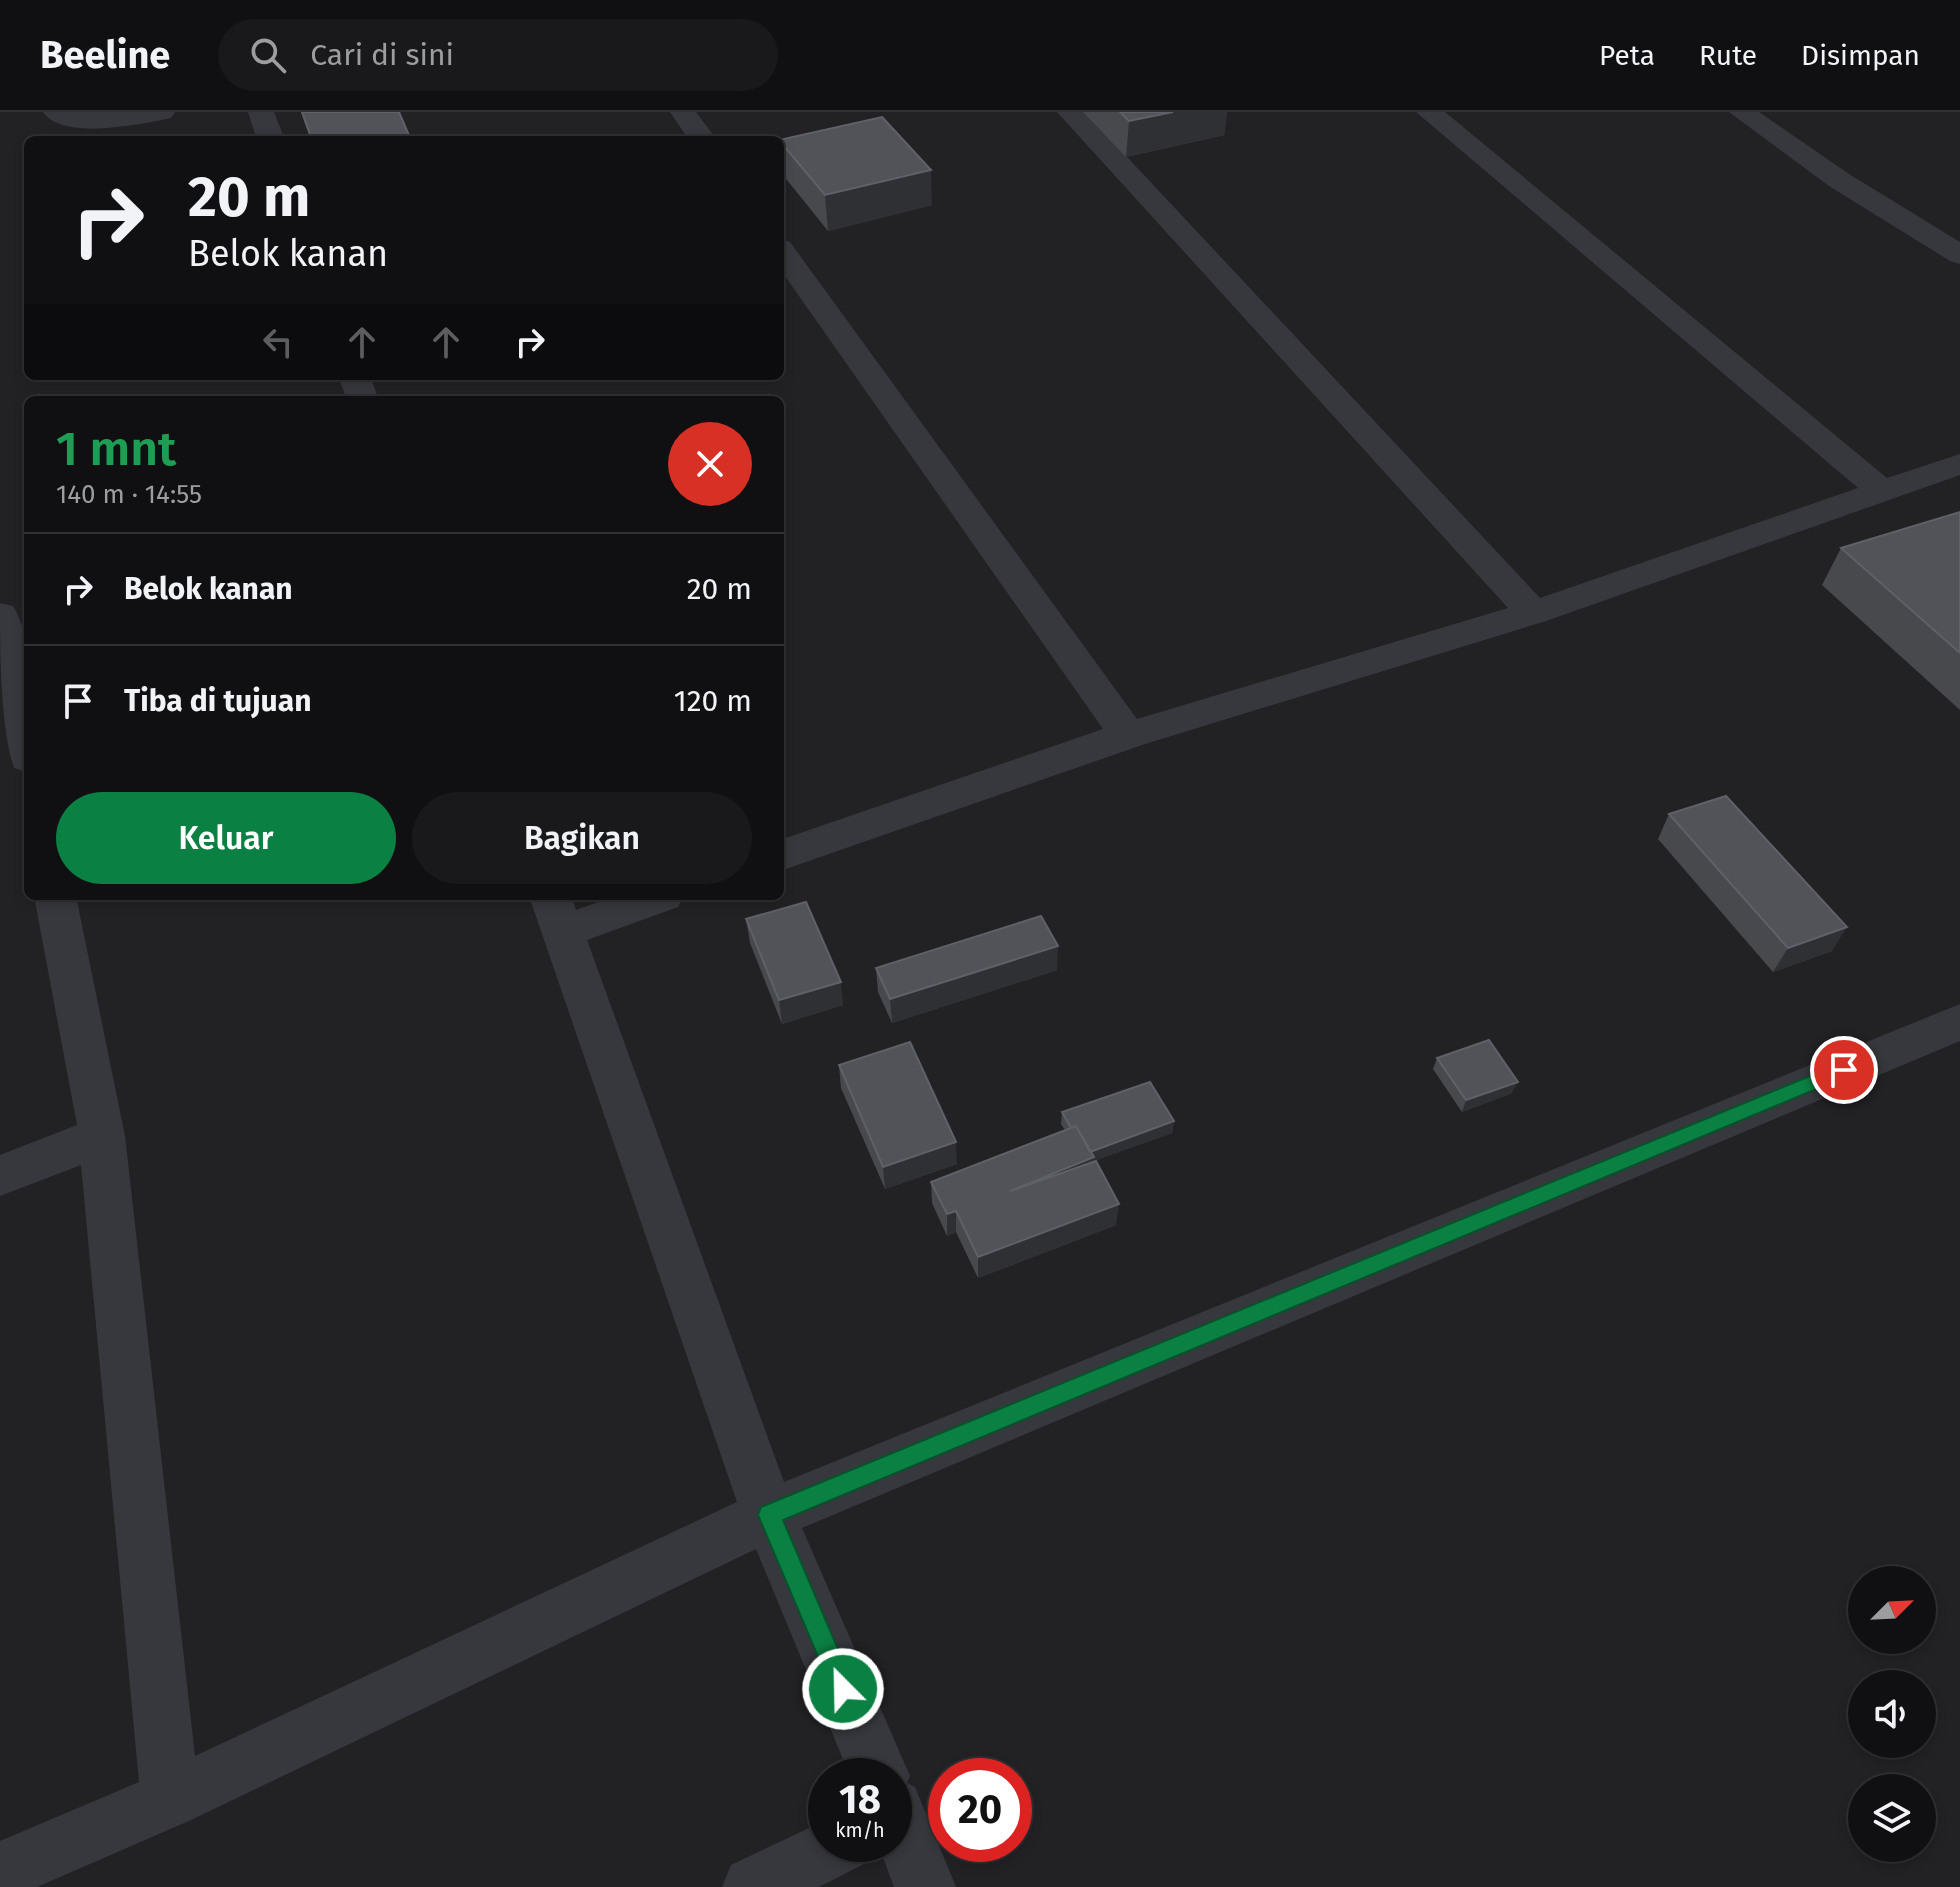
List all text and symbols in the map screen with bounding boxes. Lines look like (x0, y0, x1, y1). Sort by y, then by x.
search box (218, 19, 778, 91)
text: Beeline (40, 32, 170, 78)
icon: search (246, 33, 290, 77)
text: Cari di sini (310, 37, 454, 73)
text: Peta (1599, 39, 1655, 72)
text: Rute (1699, 39, 1757, 72)
text: Disimpan (1801, 39, 1920, 72)
text: 20 m (188, 164, 310, 231)
icon: right (56, 168, 160, 272)
text: Belok kanan (188, 232, 388, 276)
icon: left (256, 320, 300, 364)
icon: ahead (340, 320, 384, 364)
icon: ahead (424, 320, 468, 364)
icon: right (508, 320, 552, 364)
text: 1 mnt (56, 420, 176, 478)
button: close (668, 422, 752, 506)
text: 140 m · 14:55 (56, 479, 202, 510)
icon: right (56, 567, 100, 611)
text: Belok kanan (124, 571, 293, 607)
text: 20 m (687, 571, 752, 607)
icon: arrive (56, 679, 100, 723)
text: Tiba di tujuan (124, 683, 311, 719)
text: 120 m (674, 683, 752, 719)
button: Keluar (56, 792, 396, 884)
button: Bagikan (412, 792, 752, 884)
pin (1810, 1036, 1878, 1104)
icon: arrive (1822, 1048, 1866, 1092)
north arrow (1848, 1566, 1936, 1654)
map controls (1848, 1566, 1936, 1862)
position arrow (801, 1647, 885, 1731)
button: sound (1848, 1670, 1936, 1758)
speed limit sign: 20 (928, 1758, 1032, 1862)
button: layers (1848, 1774, 1936, 1862)
text: 18 (839, 1776, 881, 1824)
text: km/h (835, 1818, 885, 1842)

